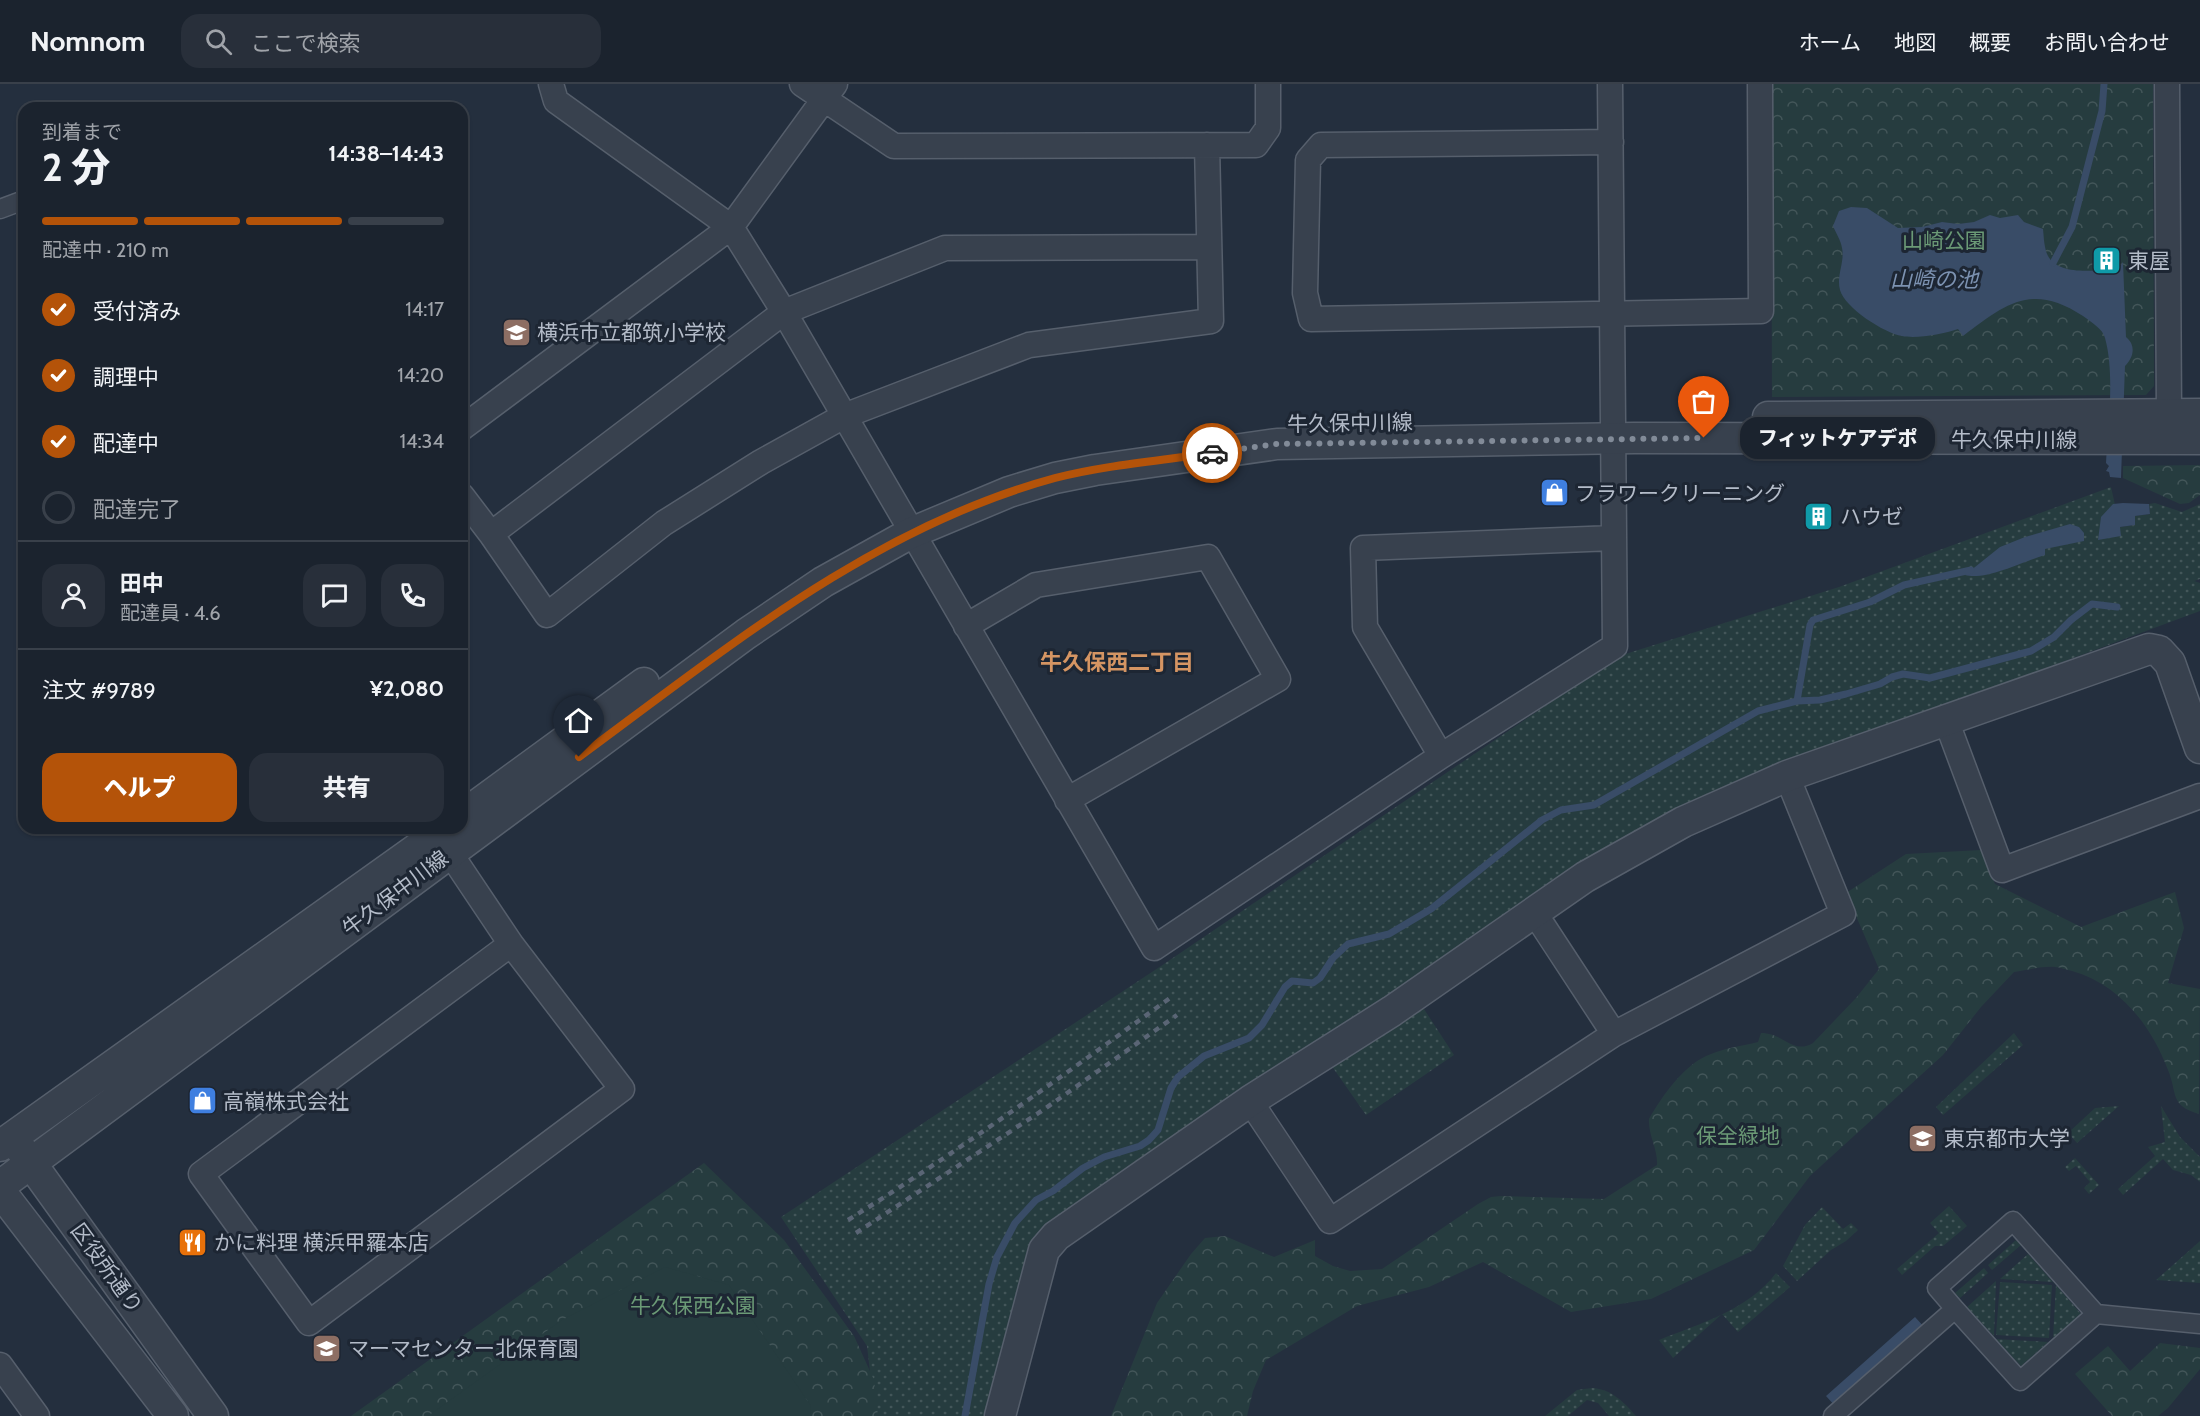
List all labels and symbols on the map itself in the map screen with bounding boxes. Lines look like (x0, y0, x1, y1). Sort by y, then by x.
park label: 山崎公園 (1902, 228, 1986, 253)
building icon: 東屋 (2091, 244, 2123, 276)
place label: 東屋 (2128, 248, 2170, 273)
water label: 山崎の池 (1890, 266, 1980, 293)
school or university icon: 横浜市立都筑小学校 (500, 316, 532, 348)
place label: 横浜市立都筑小学校 (537, 320, 726, 345)
pin (1678, 376, 1729, 438)
street label: 牛久保中川線 (1287, 409, 1413, 437)
callout: フィットケアデポ (1740, 417, 1935, 459)
courier (1182, 423, 1242, 483)
street label: 牛久保中川線 (1951, 427, 2077, 452)
shop icon: フラワークリーニング (1538, 477, 1570, 509)
place label: フラワークリーニング (1575, 481, 1785, 506)
building icon: ハウゼ (1803, 500, 1835, 532)
place label: ハウゼ (1840, 504, 1903, 529)
district label: 牛久保西二丁目 (1040, 649, 1194, 676)
pin (553, 695, 604, 757)
street label: 牛久保中川線 (337, 845, 453, 941)
shop icon: 高嶺株式会社 (186, 1085, 218, 1117)
place label: 高嶺株式会社 (223, 1089, 349, 1114)
school or university icon: 東京都市大学 (1907, 1122, 1939, 1154)
park label: 保全緑地 (1696, 1123, 1780, 1148)
place label: 東京都市大学 (1944, 1126, 2070, 1151)
street label: 区役所通り (66, 1218, 148, 1318)
restaurant icon: かに料理 横浜甲羅本店 (177, 1226, 209, 1258)
place label: かに料理 横浜甲羅本店 (214, 1230, 429, 1255)
park label: 牛久保西公園 (630, 1293, 756, 1318)
school or university icon: マーマセンター北保育園 (311, 1332, 343, 1364)
place label: マーマセンター北保育園 (348, 1336, 579, 1361)

